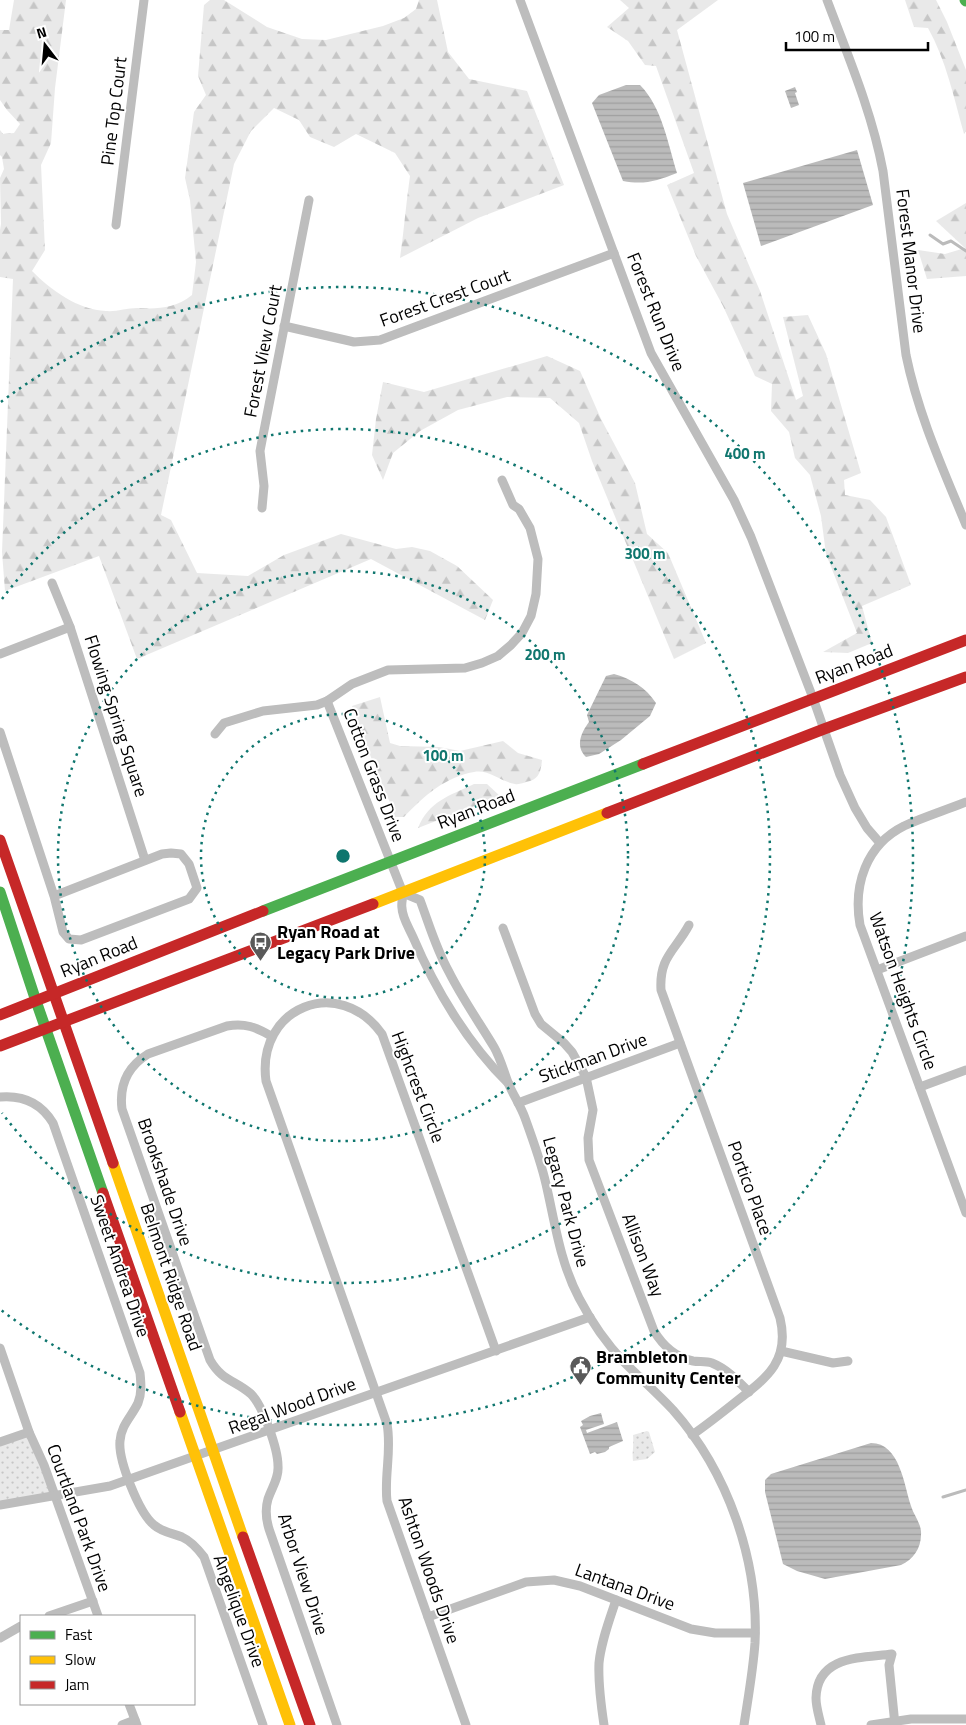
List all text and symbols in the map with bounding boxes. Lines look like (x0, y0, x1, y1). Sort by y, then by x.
north arrow (20, 20, 70, 70)
scale bar (786, 20, 928, 52)
text: N (34, 21, 49, 43)
text: 100 m (794, 25, 835, 48)
street label: Pine Top Court (93, 54, 134, 167)
street label: Forest Manor Drive (889, 187, 934, 335)
street label: Forest Run Drive (620, 248, 693, 375)
street label: Forest Crest Court (376, 261, 515, 334)
street label: Forest View Court (236, 282, 289, 420)
text: 400 m (724, 442, 766, 465)
text: 300 m (624, 542, 666, 565)
street label: Flowing Spring Square (78, 631, 155, 800)
street label: Ryan Road (811, 636, 897, 691)
text: 200 m (524, 643, 566, 666)
street label: Cotton Grass Drive (337, 704, 412, 846)
text: 100 m (422, 744, 464, 767)
street label: Ryan Road (433, 781, 519, 836)
centre of rings (334, 847, 352, 865)
street label: Watson Heights Circle (862, 908, 945, 1073)
place label: Ryan Road at Legacy Park Drive (277, 918, 415, 966)
street label: Ryan Road (56, 929, 142, 984)
bus stop icon: Ryan Road at Legacy Park Drive (249, 930, 273, 961)
street label: Stickman Drive (535, 1025, 651, 1090)
street label: Highcrest Circle (385, 1027, 452, 1147)
street label: Brookshade Drive (131, 1114, 200, 1249)
street label: Legacy Park Drive (536, 1134, 597, 1270)
street label: Portico Place (721, 1137, 780, 1239)
street label: Sweet Andrea Drive (83, 1191, 157, 1341)
street label: Belmont Ridge Road (134, 1199, 209, 1354)
street label: Allison Way (615, 1209, 672, 1301)
place label: Brambleton Community Center (596, 1343, 741, 1391)
public building icon: Brambleton Community Center (568, 1355, 592, 1386)
street label: Regal Wood Drive (224, 1370, 359, 1441)
street label: Courtland Park Drive (40, 1440, 119, 1595)
street label: Ashton Woods Drive (392, 1493, 467, 1647)
street label: Arbor View Drive (271, 1509, 336, 1638)
street label: Angelique Drive (207, 1551, 272, 1671)
street label: Lantana Drive (571, 1556, 679, 1617)
legend (20, 1615, 195, 1705)
text: Fast (65, 1623, 93, 1646)
text: Slow (65, 1648, 96, 1671)
text: Jam (65, 1673, 89, 1696)

